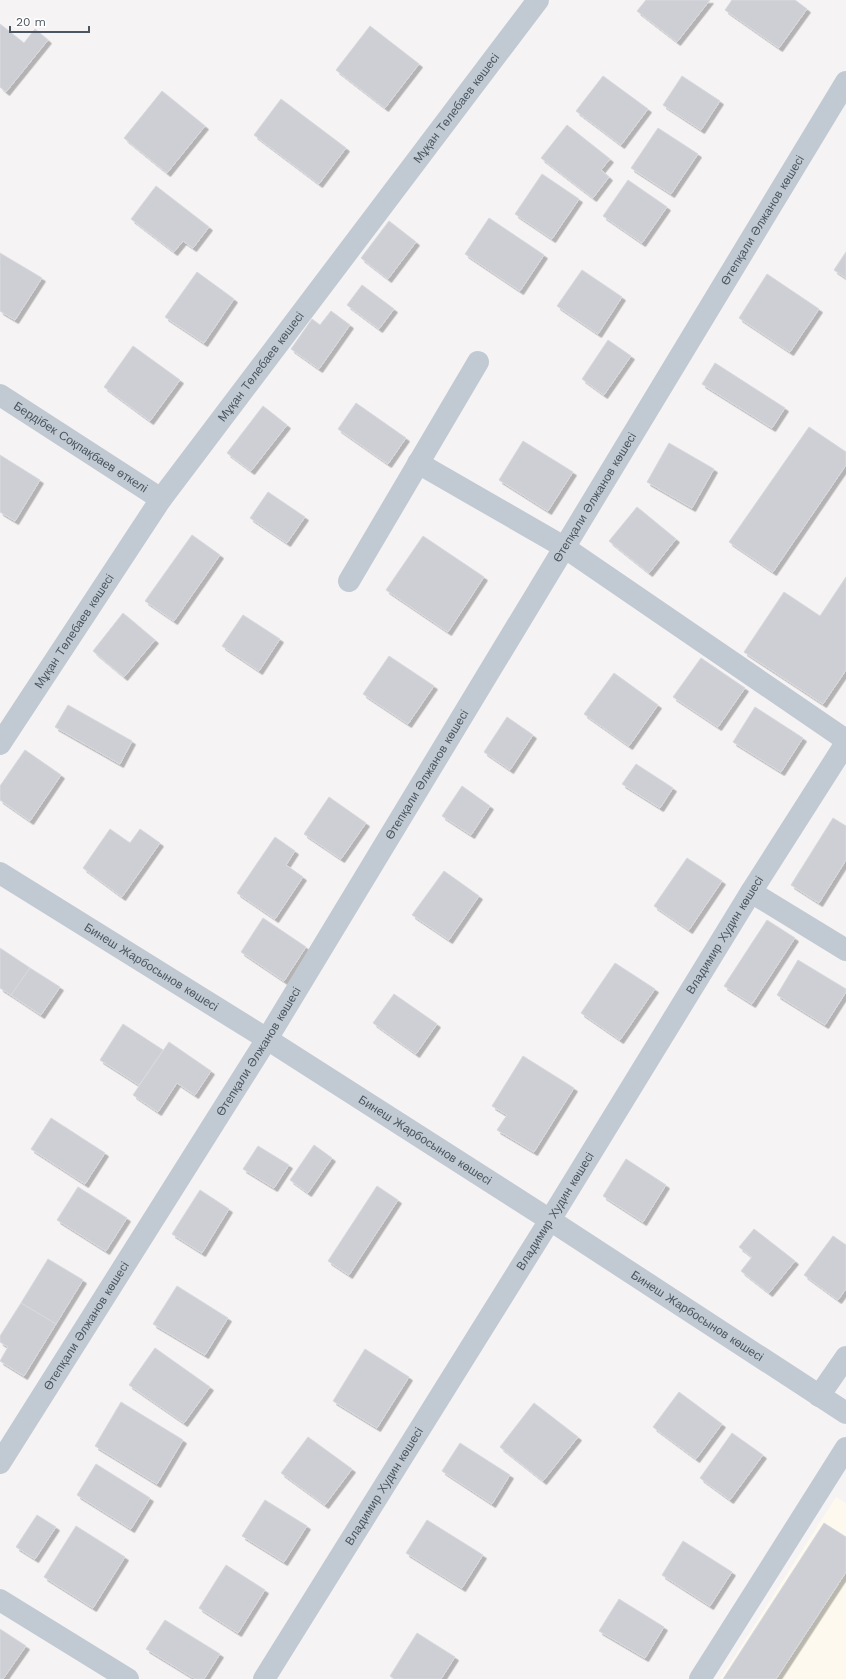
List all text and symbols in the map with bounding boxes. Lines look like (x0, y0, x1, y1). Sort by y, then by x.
scale bar (10, 8, 89, 34)
text: 20 m (16, 15, 46, 29)
street label: Мұқан Төлебаев көшесі (410, 51, 502, 166)
street label: Өтепқали Әлжанов көшесі (718, 153, 807, 288)
street label: Мұқан Төлебаев көшесі (215, 309, 307, 424)
street label: Бердібек Соқпақбаев өткелі (11, 399, 150, 495)
street label: Өтепқали Әлжанов көшесі (550, 430, 639, 565)
street label: Мұқан Төлебаев көшесі (32, 571, 117, 691)
street label: Өтепқали Әлжанов көшесі (382, 707, 472, 842)
street label: Владимир Худин көшесі (683, 874, 766, 997)
street label: Бинеш Жарбосынов көшесі (82, 920, 221, 1014)
street label: Өтепқали Әлжанов көшесі (213, 984, 304, 1119)
street label: Бинеш Жарбосынов көшесі (356, 1092, 494, 1188)
street label: Владимир Худин көшесі (514, 1150, 597, 1273)
street label: Өтепқали Әлжанов көшесі (41, 1259, 132, 1393)
street label: Бинеш Жарбосынов көшесі (628, 1268, 766, 1364)
street label: Владимир Худин көшесі (342, 1425, 426, 1548)

